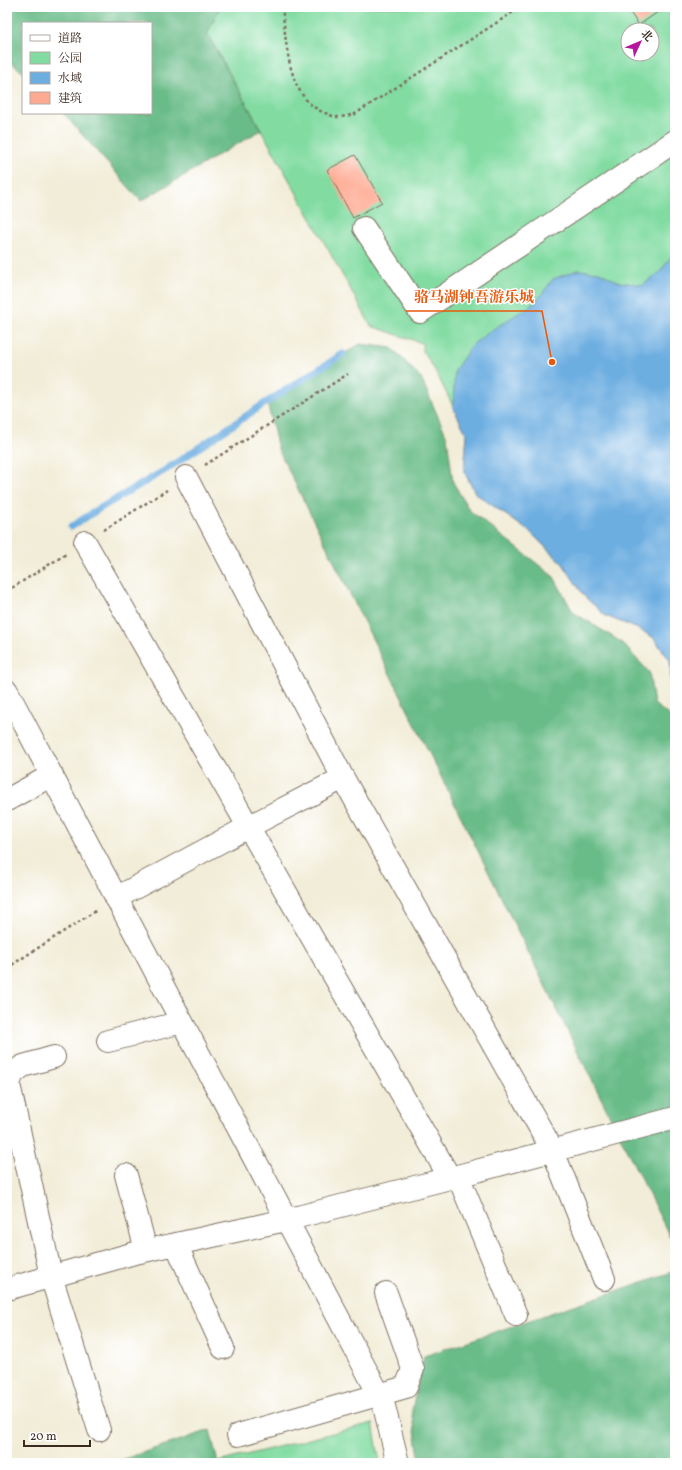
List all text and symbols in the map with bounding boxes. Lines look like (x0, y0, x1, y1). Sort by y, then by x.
legend (22, 22, 152, 114)
north arrow (620, 22, 660, 62)
text: 北 (637, 27, 655, 45)
text: 道路 (58, 31, 82, 47)
text: 公园 (58, 51, 82, 67)
text: 水域 (58, 71, 82, 87)
text: 建筑 (58, 91, 82, 107)
callout: 骆马湖钟吾游乐城 (406, 284, 542, 311)
text: 骆马湖钟吾游乐城 (414, 288, 534, 309)
scale bar (24, 1422, 90, 1448)
text: 20 m (30, 1429, 57, 1445)

